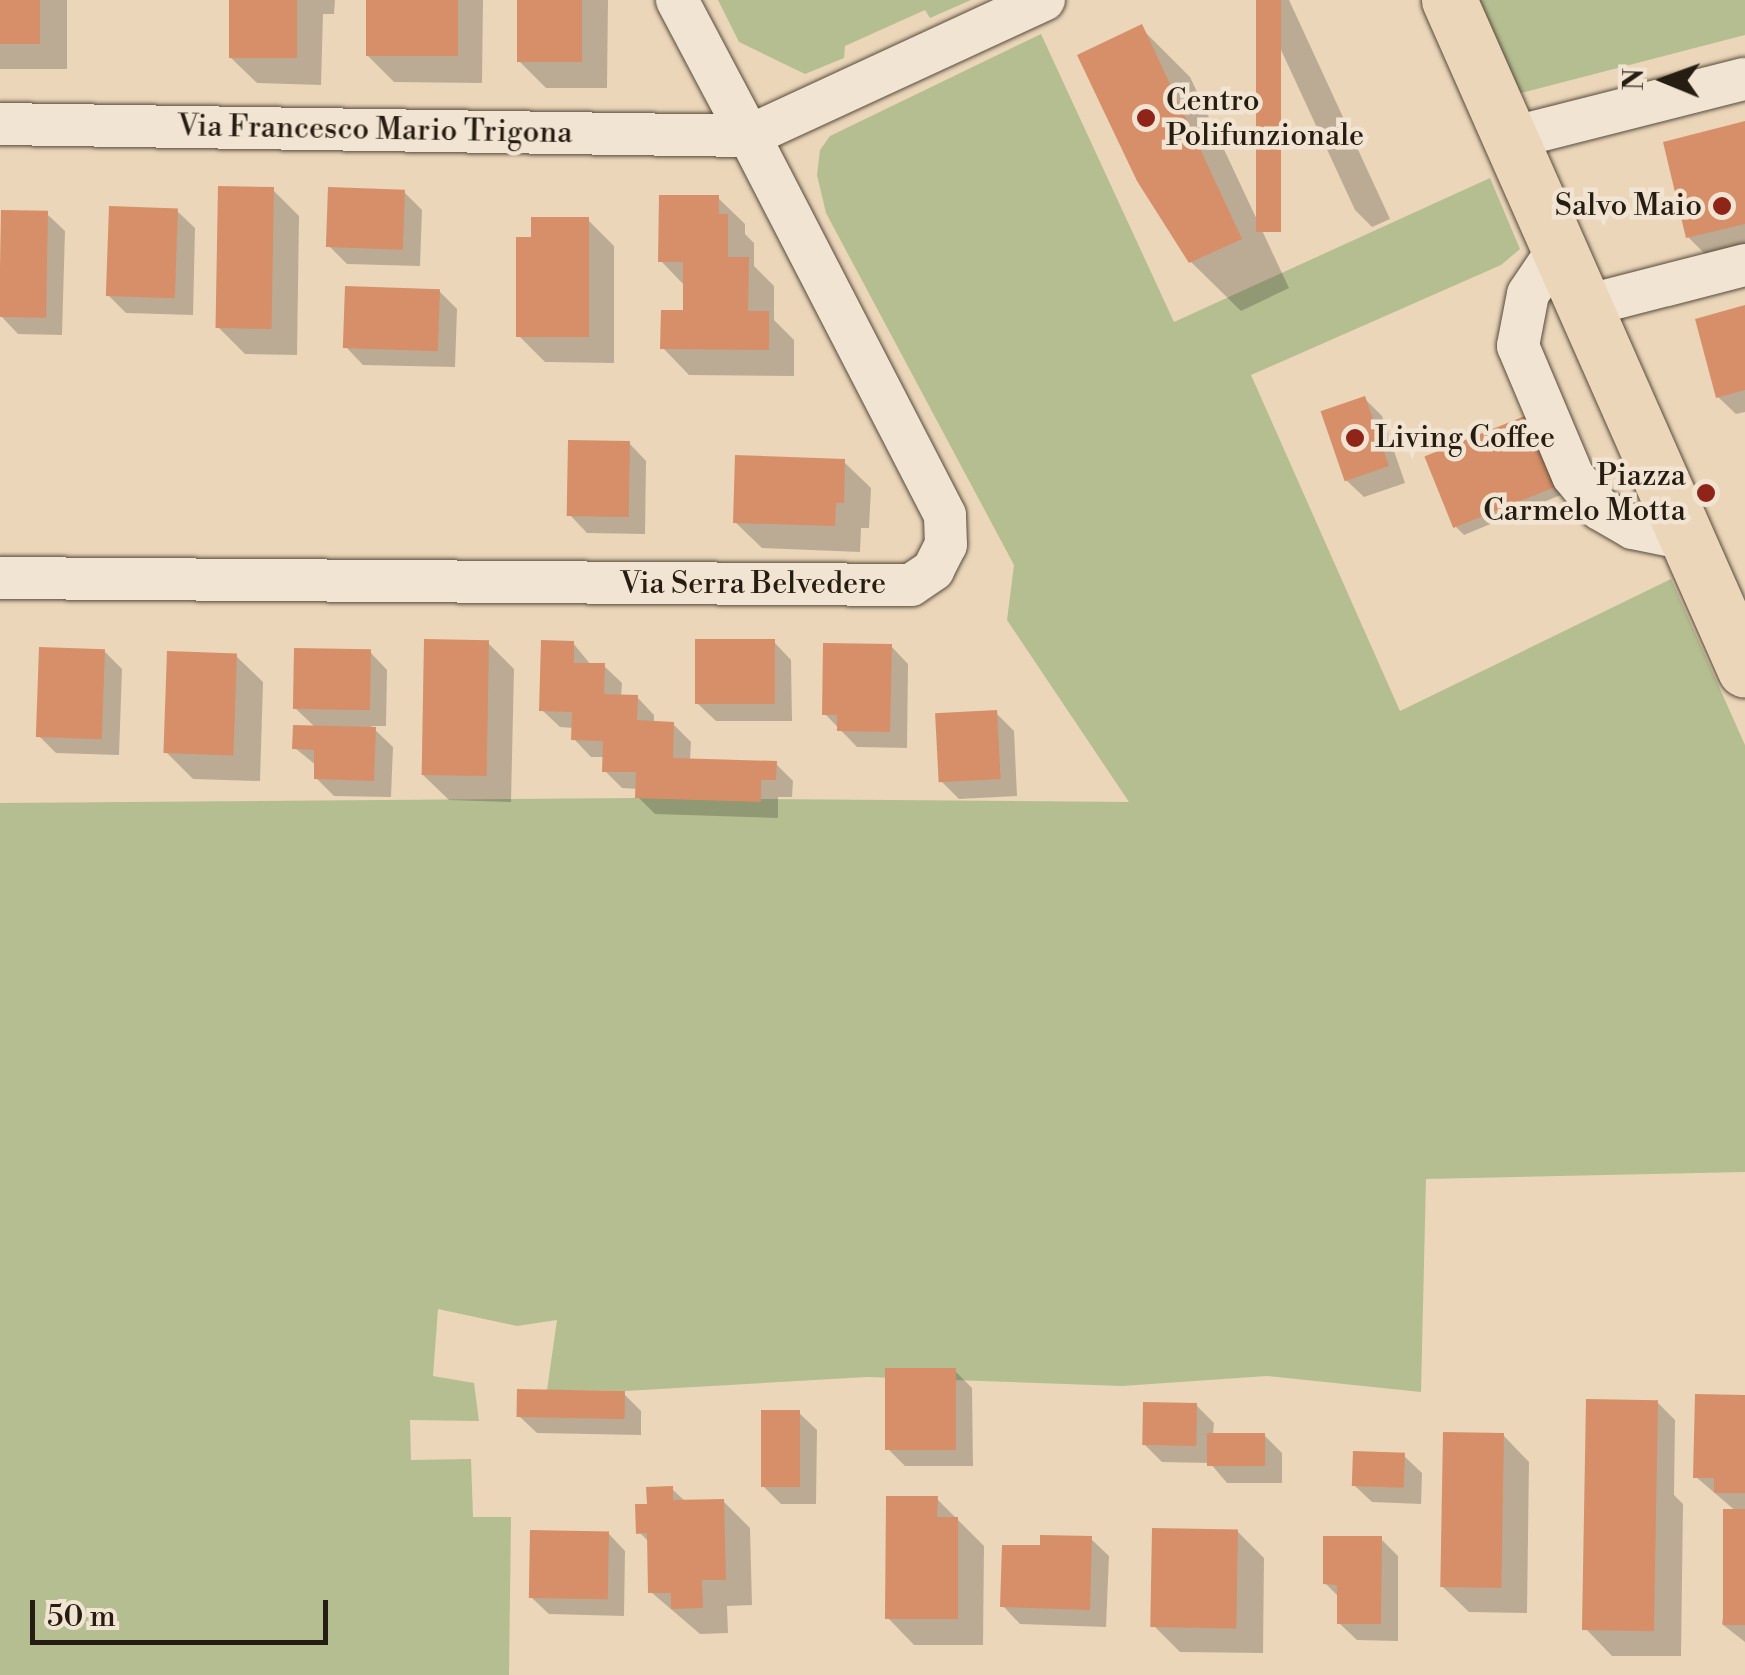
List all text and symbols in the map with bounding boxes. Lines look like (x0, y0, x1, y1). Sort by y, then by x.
north arrow (1615, 30, 1715, 130)
text: N (1617, 68, 1652, 91)
place label: Centro Polifunzionale (1166, 83, 1364, 154)
marker: Centro Polifunzionale (1135, 107, 1157, 129)
street label: Via Francesco Mario Trigona (177, 109, 573, 151)
place label: Salvo Maio (1555, 188, 1702, 224)
marker: Salvo Maio (1711, 195, 1733, 217)
place label: Living Coffee (1375, 420, 1555, 456)
marker: Living Coffee (1344, 427, 1366, 449)
place label: Piazza Carmelo Motta (1483, 458, 1686, 528)
marker: Piazza Carmelo Motta (1695, 482, 1717, 504)
street label: Via Serra Belvedere (620, 566, 886, 602)
scale bar (35, 1580, 332, 1642)
text: 50 m (47, 1598, 116, 1636)

